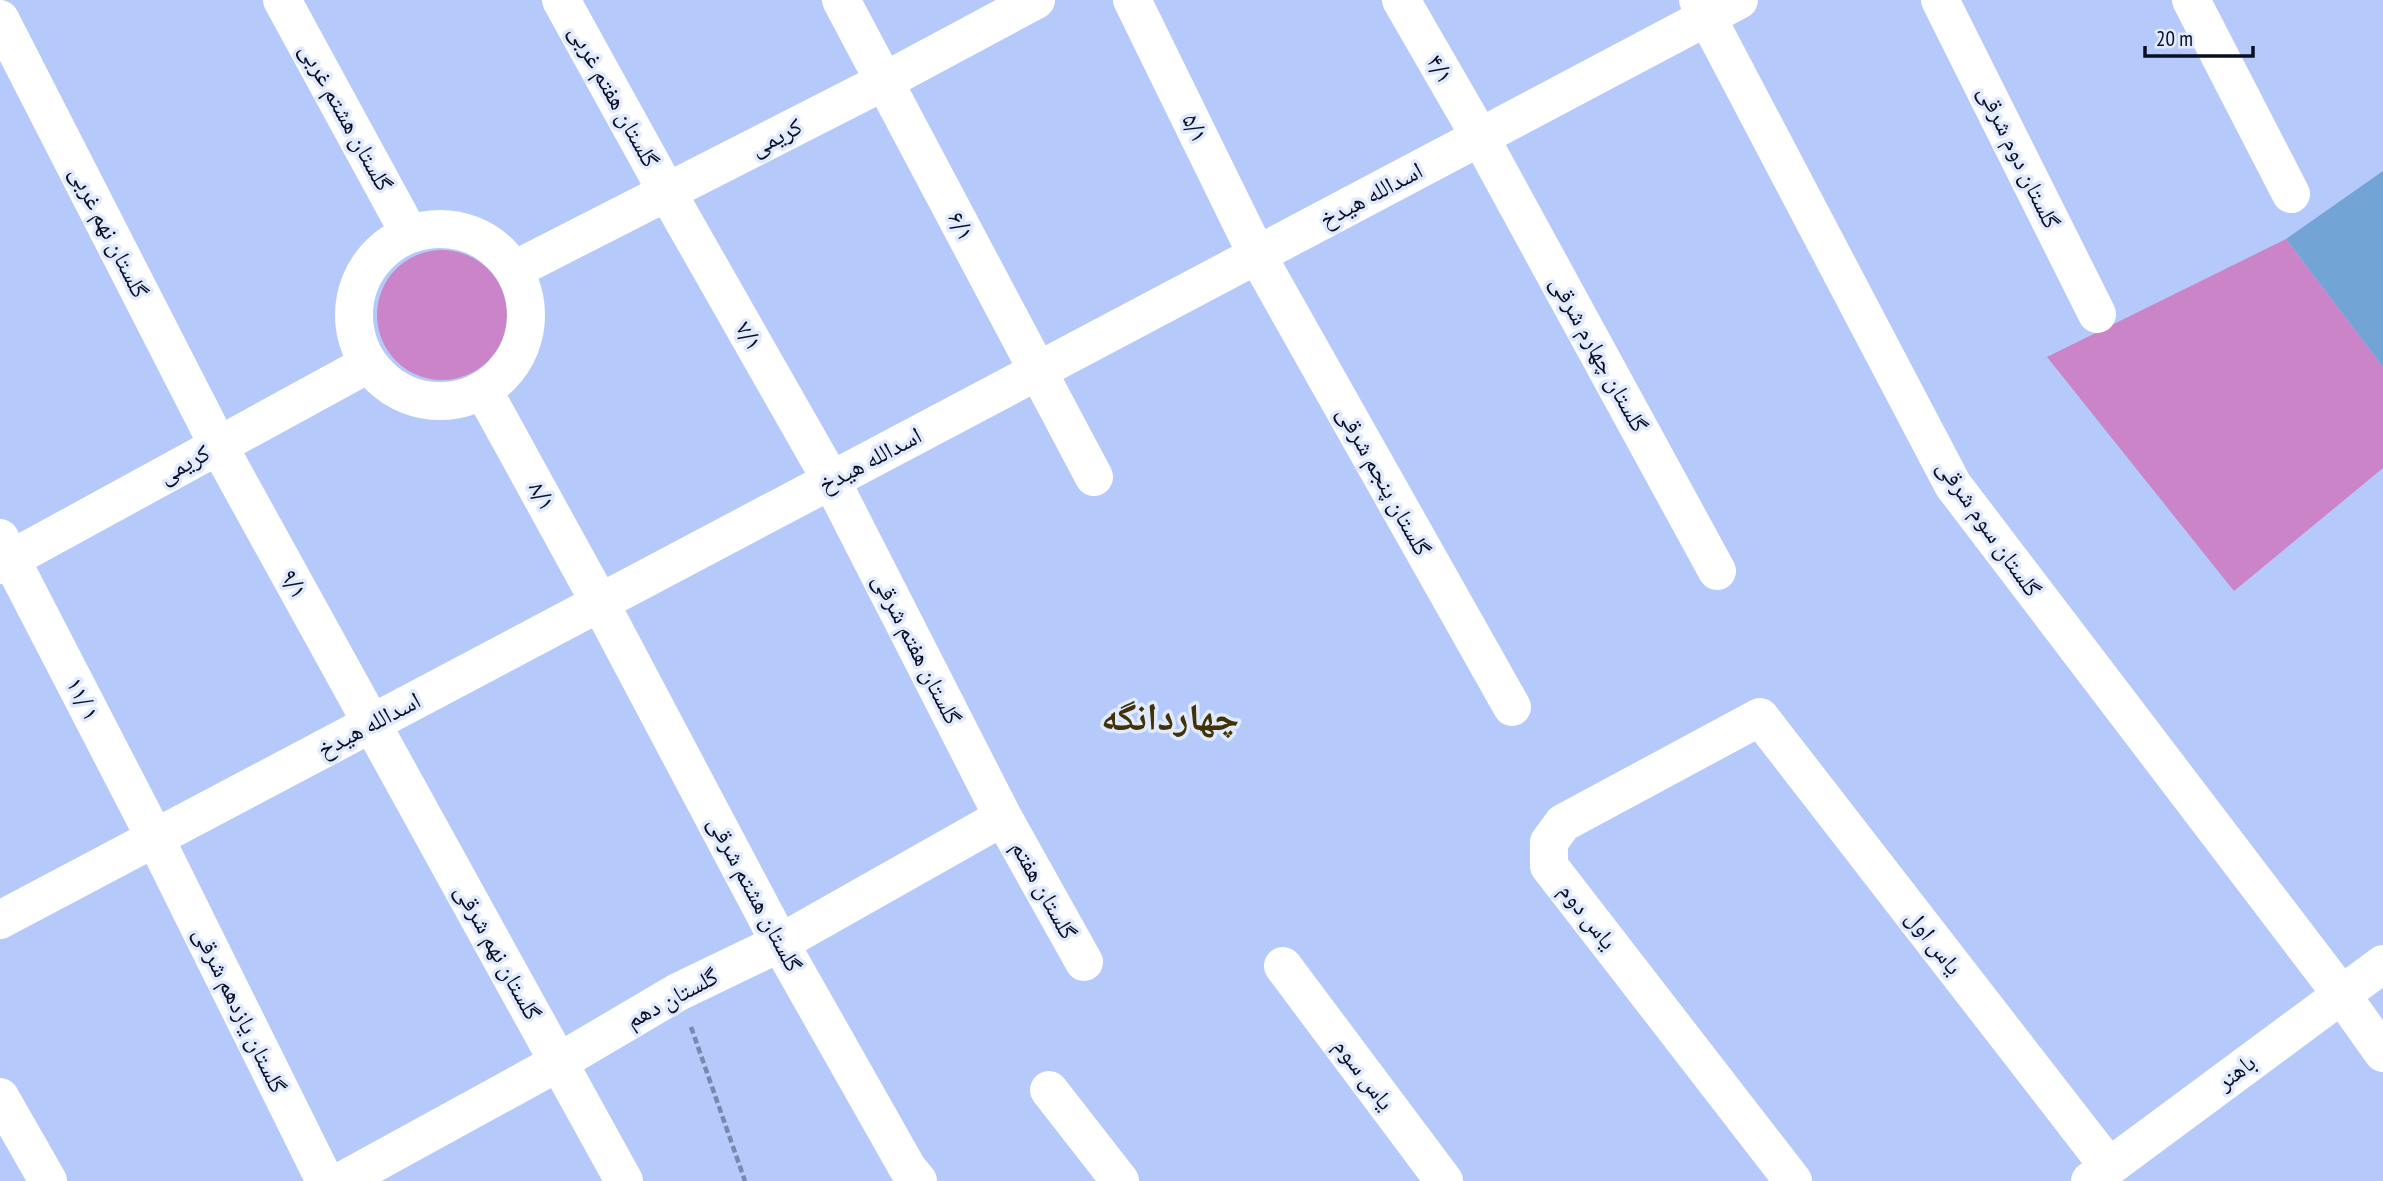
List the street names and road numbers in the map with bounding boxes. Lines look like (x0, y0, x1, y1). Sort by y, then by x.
street label: گلستان هفتم غربی (562, 19, 666, 173)
street label: گلستان هشتم غربی (292, 37, 400, 197)
street label: ۴/۱ (1420, 49, 1461, 89)
street label: گلستان دوم شرقی (1970, 80, 2068, 234)
street label: ۵/۱ (1175, 108, 1216, 147)
street label: کریمی (745, 110, 807, 163)
street label: اسدالله هیدخ (1314, 154, 1428, 235)
street label: گلستان نهم غربی (62, 161, 156, 303)
street label: ۶/۱ (941, 206, 982, 246)
street label: گلستان چهارم شرقی (1543, 270, 1655, 438)
street label: ۷/۱ (729, 316, 770, 356)
street label: گلستان پنجم شرقی (1330, 400, 1438, 562)
street label: اسدالله هیدخ (813, 419, 927, 500)
street label: کریمی (152, 437, 215, 490)
street label: گلستان سوم شرقی (1930, 453, 2048, 603)
street label: ۸/۱ (522, 476, 563, 516)
street label: ۹/۱ (274, 564, 315, 604)
street label: گلستان هفتم شرقی (865, 568, 969, 730)
street label: ۱۱/ ۱ (60, 672, 107, 726)
street label: اسدالله هیدخ (312, 684, 426, 765)
street label: گلستان هشتم شرقی (700, 810, 810, 978)
street label: گلستان هفتم (1004, 835, 1084, 945)
street label: یاس دوم (1552, 876, 1624, 956)
street label: گلستان نهم شرقی (447, 878, 549, 1026)
street label: یاس اول (1899, 903, 1970, 981)
street label: گلستان یازدهم شرقی (186, 922, 294, 1098)
street label: گلستان دهم (620, 960, 724, 1036)
street label: یاس سوم (1326, 1031, 1402, 1117)
street label: باهنر (2209, 1047, 2262, 1097)

